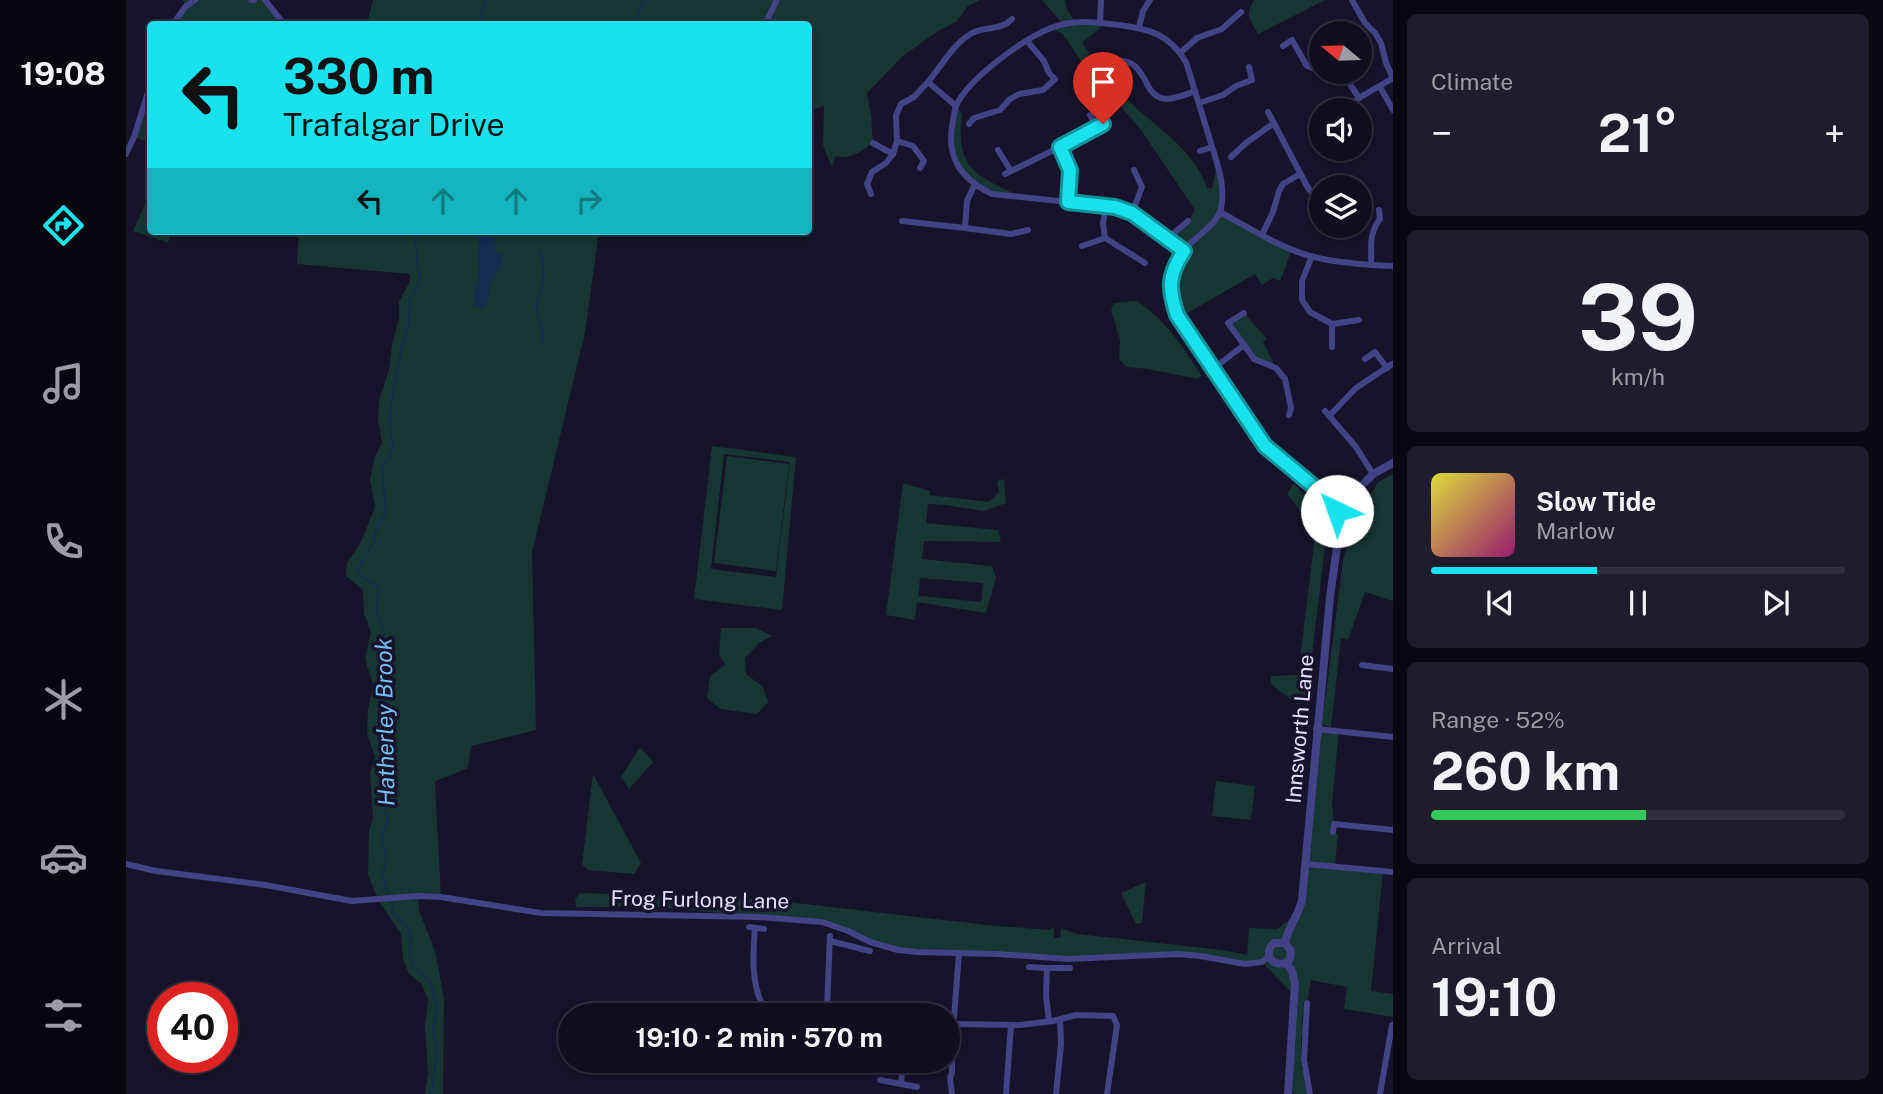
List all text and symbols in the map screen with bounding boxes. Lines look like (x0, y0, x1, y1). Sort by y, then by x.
north arrow (1309, 21, 1372, 84)
map controls (1309, 21, 1372, 238)
text: 330 m (283, 47, 434, 105)
icon: left (168, 49, 259, 140)
pin (1073, 52, 1133, 124)
text: 19:08 (20, 55, 106, 92)
icon: arrive (1084, 63, 1122, 101)
text: Climate (1431, 68, 1513, 95)
button: sound (1309, 98, 1372, 161)
text: 21° (1598, 103, 1678, 164)
text: Trafalgar Drive (283, 106, 505, 143)
text: − (1431, 111, 1452, 156)
text: + (1824, 111, 1845, 156)
button: layers (1309, 175, 1372, 238)
icon: left (351, 182, 389, 220)
icon: ahead (424, 182, 462, 220)
icon: ahead (497, 182, 535, 220)
icon: right (570, 182, 608, 220)
icon: directions (39, 201, 88, 250)
text: 39 (1578, 264, 1698, 370)
icon: music (39, 359, 88, 408)
text: km/h (1611, 363, 1665, 390)
position arrow (1300, 474, 1374, 548)
text: Slow Tide (1536, 486, 1656, 517)
icon: phone (39, 517, 88, 566)
text: Marlow (1536, 517, 1615, 544)
icon: previous (1481, 584, 1519, 622)
icon: pause (1619, 584, 1657, 622)
icon: next (1757, 584, 1795, 622)
water label: Hatherley Brook (370, 637, 399, 806)
street label: Innsworth Lane (1281, 653, 1318, 804)
icon: climate (39, 675, 88, 724)
text: Range · 52% (1431, 706, 1565, 733)
text: 260 km (1431, 741, 1620, 802)
icon: car (39, 833, 88, 882)
street label: Frog Furlong Lane (610, 885, 790, 914)
text: Arrival (1431, 932, 1502, 959)
text: 19:10 (1431, 967, 1557, 1028)
speed limit sign: 40 (147, 982, 238, 1073)
icon: filters (39, 991, 88, 1040)
text: 19:10 · 2 min · 570 m (635, 1022, 883, 1053)

